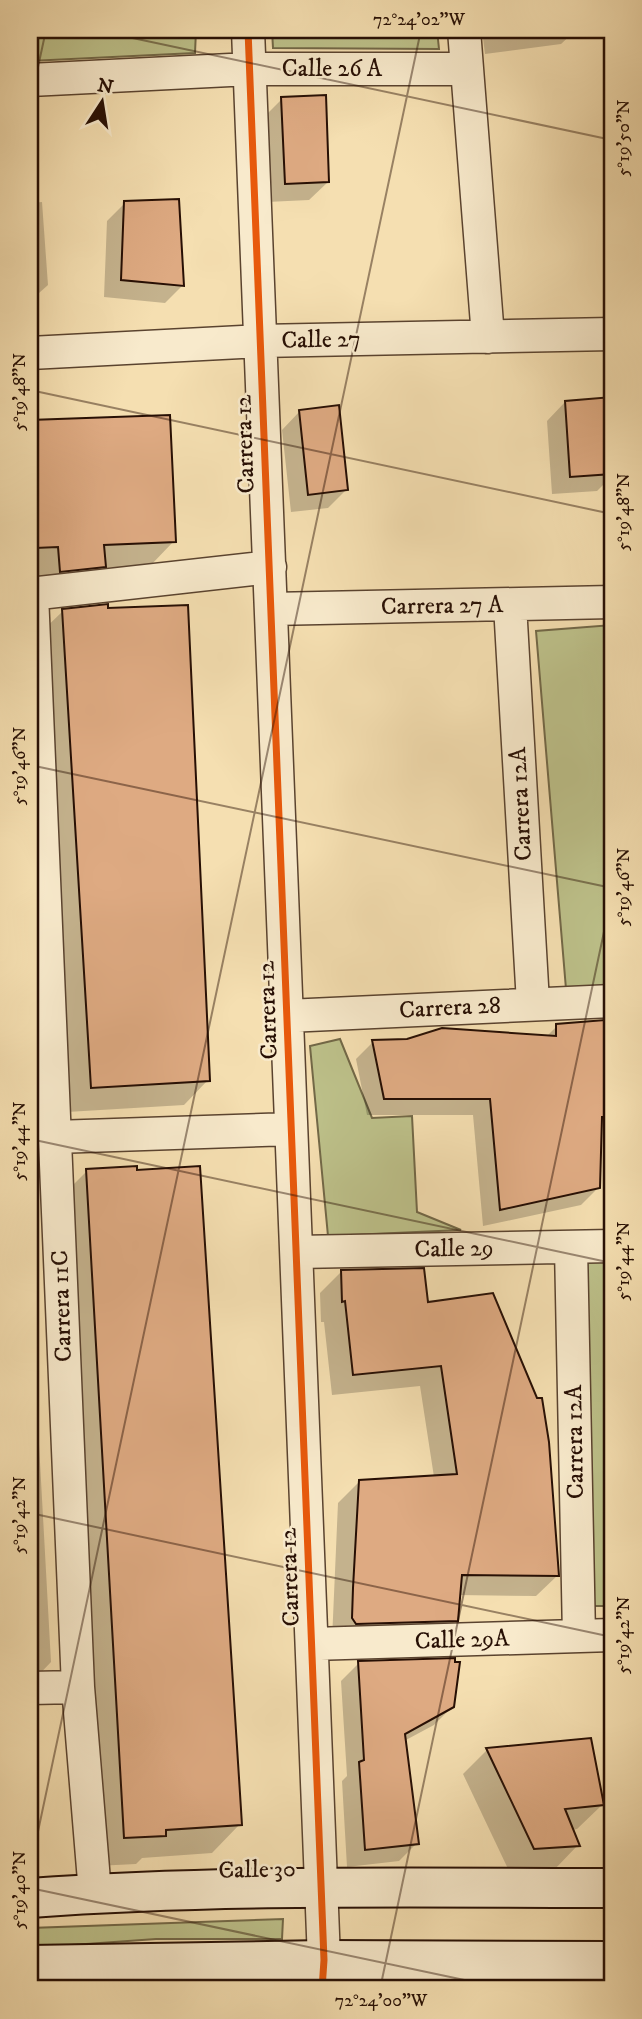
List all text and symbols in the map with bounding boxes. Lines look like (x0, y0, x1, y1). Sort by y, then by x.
text: 72°24'02"W (373, 9, 465, 31)
street label: Calle 26 A (282, 54, 383, 84)
north arrow (66, 66, 136, 136)
text: N (95, 74, 116, 100)
text: 5°19'50"N (613, 99, 635, 177)
street label: Calle 27 (281, 324, 361, 356)
text: 5°19'48"N (9, 353, 31, 431)
street label: Carrera 12 (228, 394, 262, 494)
text: 5°19'48"N (613, 473, 635, 551)
street label: Carrera 27 A (380, 590, 504, 622)
text: 5°19'46"N (9, 727, 31, 805)
street label: Carrera 12A (503, 746, 539, 862)
text: 5°19'46"N (613, 848, 635, 926)
street label: Carrera 12 (251, 960, 285, 1060)
street label: Carrera 28 (398, 990, 502, 1026)
text: 5°19'44"N (9, 1101, 31, 1181)
text: 5°19'44"N (613, 1221, 635, 1301)
street label: Calle 29 (414, 1233, 494, 1265)
street label: Carrera 11C (45, 1250, 79, 1362)
street label: Carrera 12A (559, 1384, 591, 1499)
text: 5°19'42"N (9, 1476, 31, 1554)
street label: Carrera 12 (273, 1527, 307, 1627)
text: 5°19'42"N (613, 1596, 635, 1674)
street label: Calle 29A (414, 1623, 511, 1657)
text: 5°19'40"N (9, 1850, 31, 1929)
street label: Calle 30 (218, 1854, 296, 1886)
text: 72°24'00"W (335, 1990, 428, 2012)

